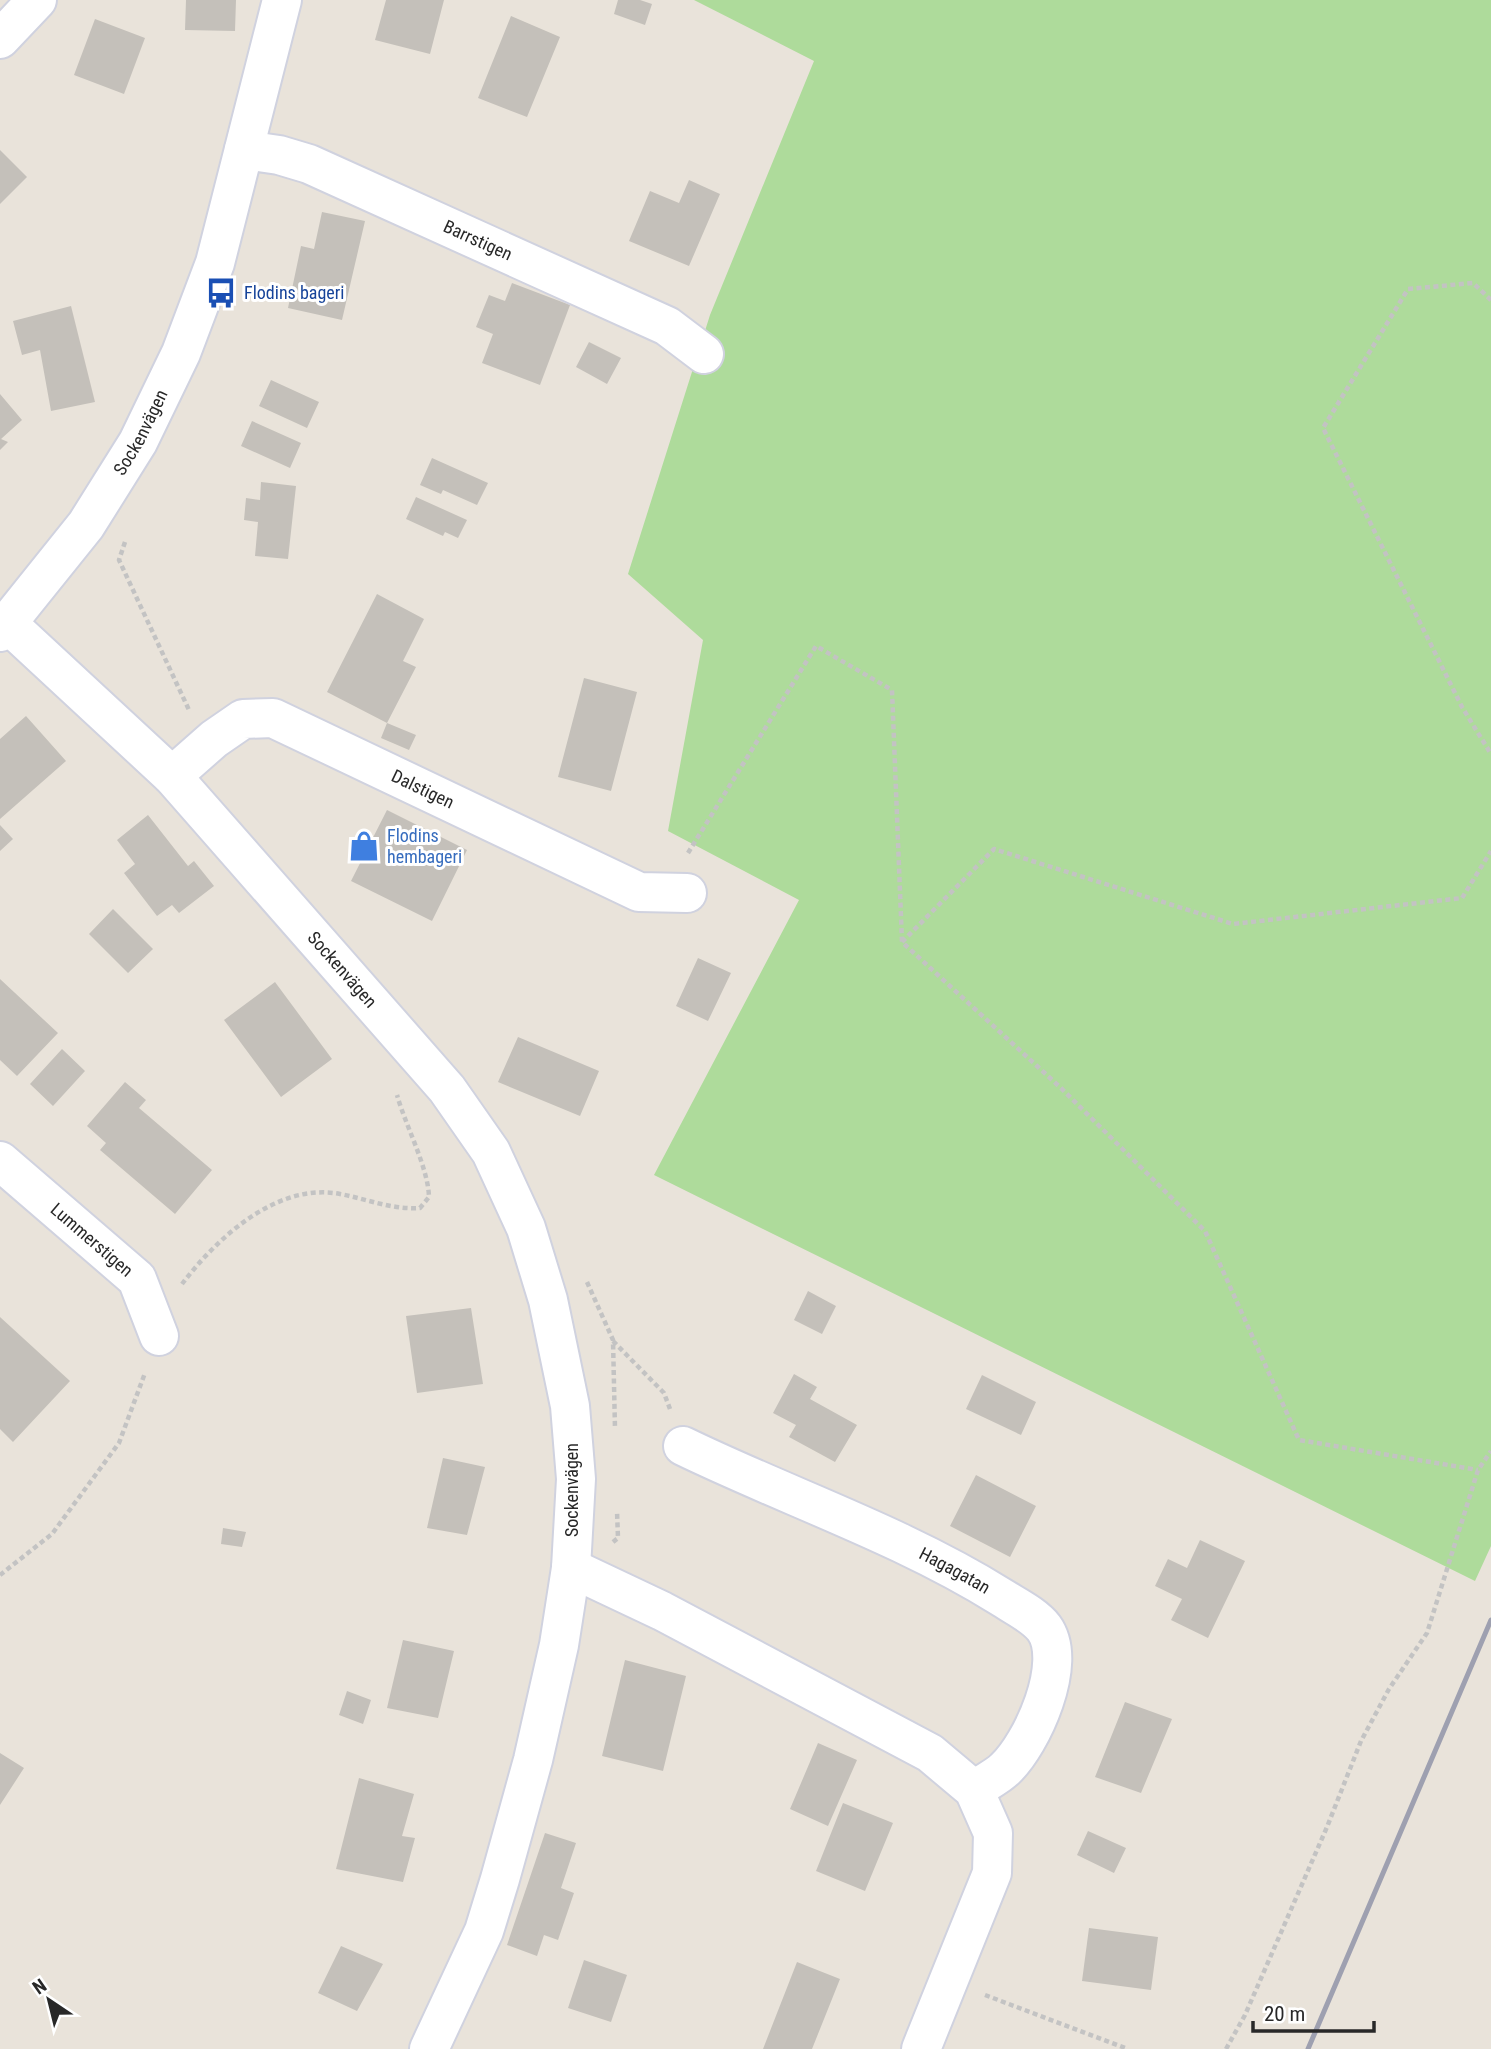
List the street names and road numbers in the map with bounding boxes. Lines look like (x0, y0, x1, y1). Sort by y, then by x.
street label: Barrstigen (440, 215, 516, 265)
street label: Sockenvägen (109, 386, 172, 479)
street label: Dalstigen (388, 765, 458, 813)
street label: Sockenvägen (304, 927, 381, 1012)
street label: Lummerstigen (47, 1198, 137, 1281)
street label: Sockenvägen (561, 1443, 582, 1537)
street label: Hagagatan (916, 1543, 994, 1598)

